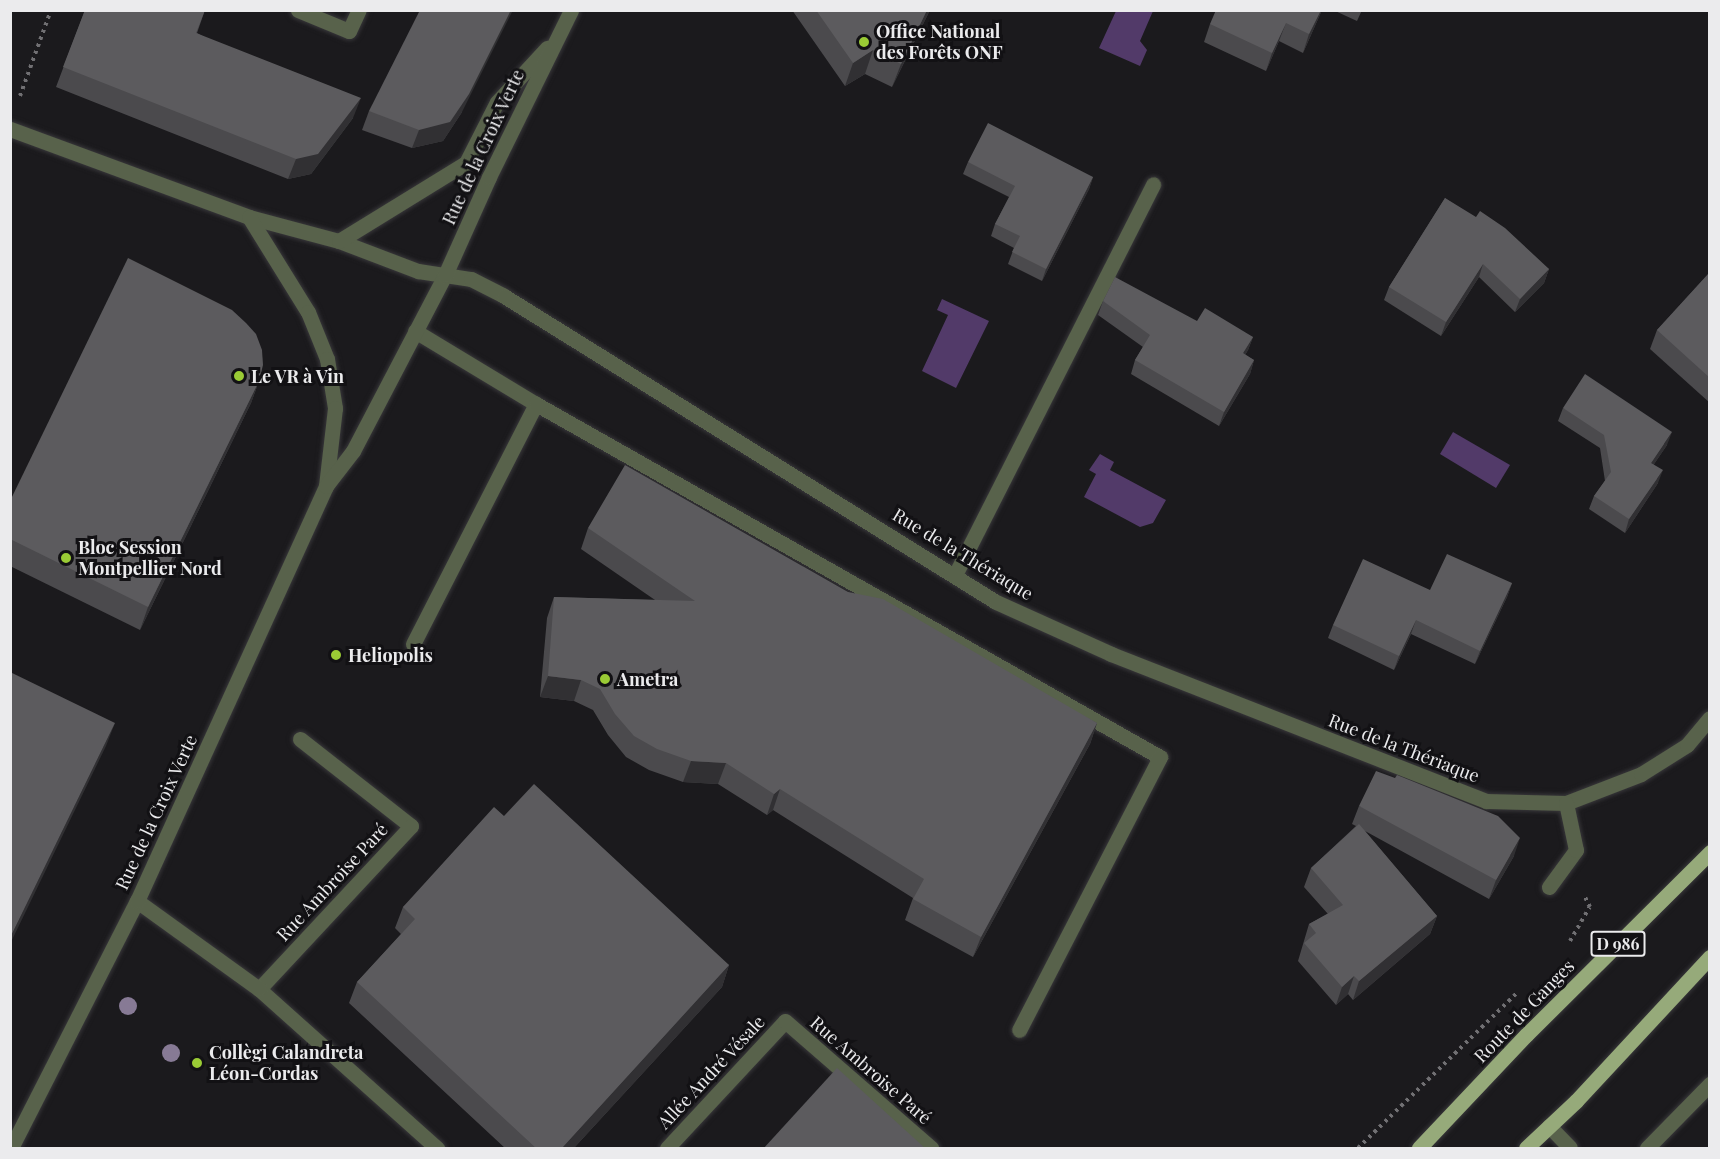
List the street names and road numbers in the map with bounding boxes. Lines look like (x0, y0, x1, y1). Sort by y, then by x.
street label: Rue de la Croix Verte (437, 65, 529, 229)
street label: Rue de la Thériaque (888, 503, 1038, 605)
street label: Rue de la Thériaque (1325, 709, 1483, 787)
street label: Rue de la Croix Verte (110, 730, 202, 894)
street label: Rue Ambroise Paré (272, 818, 392, 946)
road number: D 986 (1590, 931, 1646, 957)
street label: Route de Ganges (1469, 955, 1579, 1067)
street label: Allée André Vésale (652, 1010, 770, 1134)
street label: Rue Ambroise Paré (806, 1011, 936, 1129)

